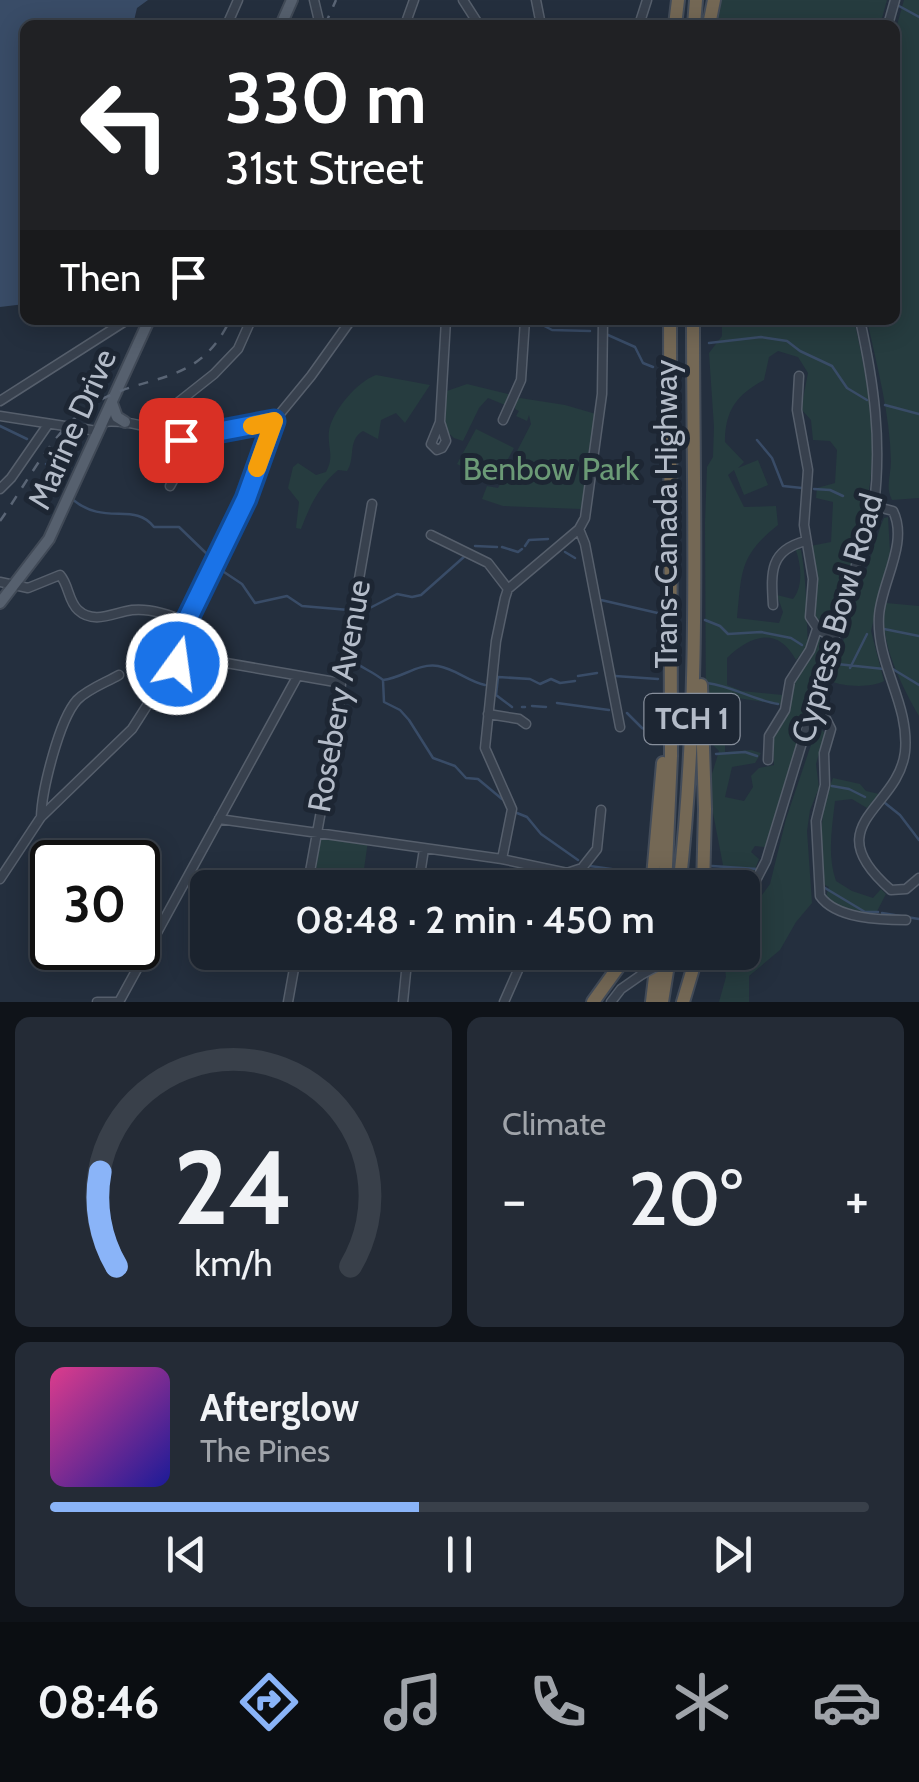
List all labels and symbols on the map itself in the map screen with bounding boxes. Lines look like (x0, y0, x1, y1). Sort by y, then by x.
street label: Marine Drive (19, 343, 124, 515)
street label: Trans-Canada Highway (646, 360, 685, 668)
pin (139, 398, 224, 483)
park label: Benbow Park (463, 449, 640, 488)
street label: Cypress Bowl Road (782, 489, 891, 747)
street label: Rosebery Avenue (299, 577, 378, 815)
position arrow (125, 612, 229, 716)
road number: TCH 1 (644, 694, 740, 744)
speed limit sign: 30 (30, 840, 160, 970)

